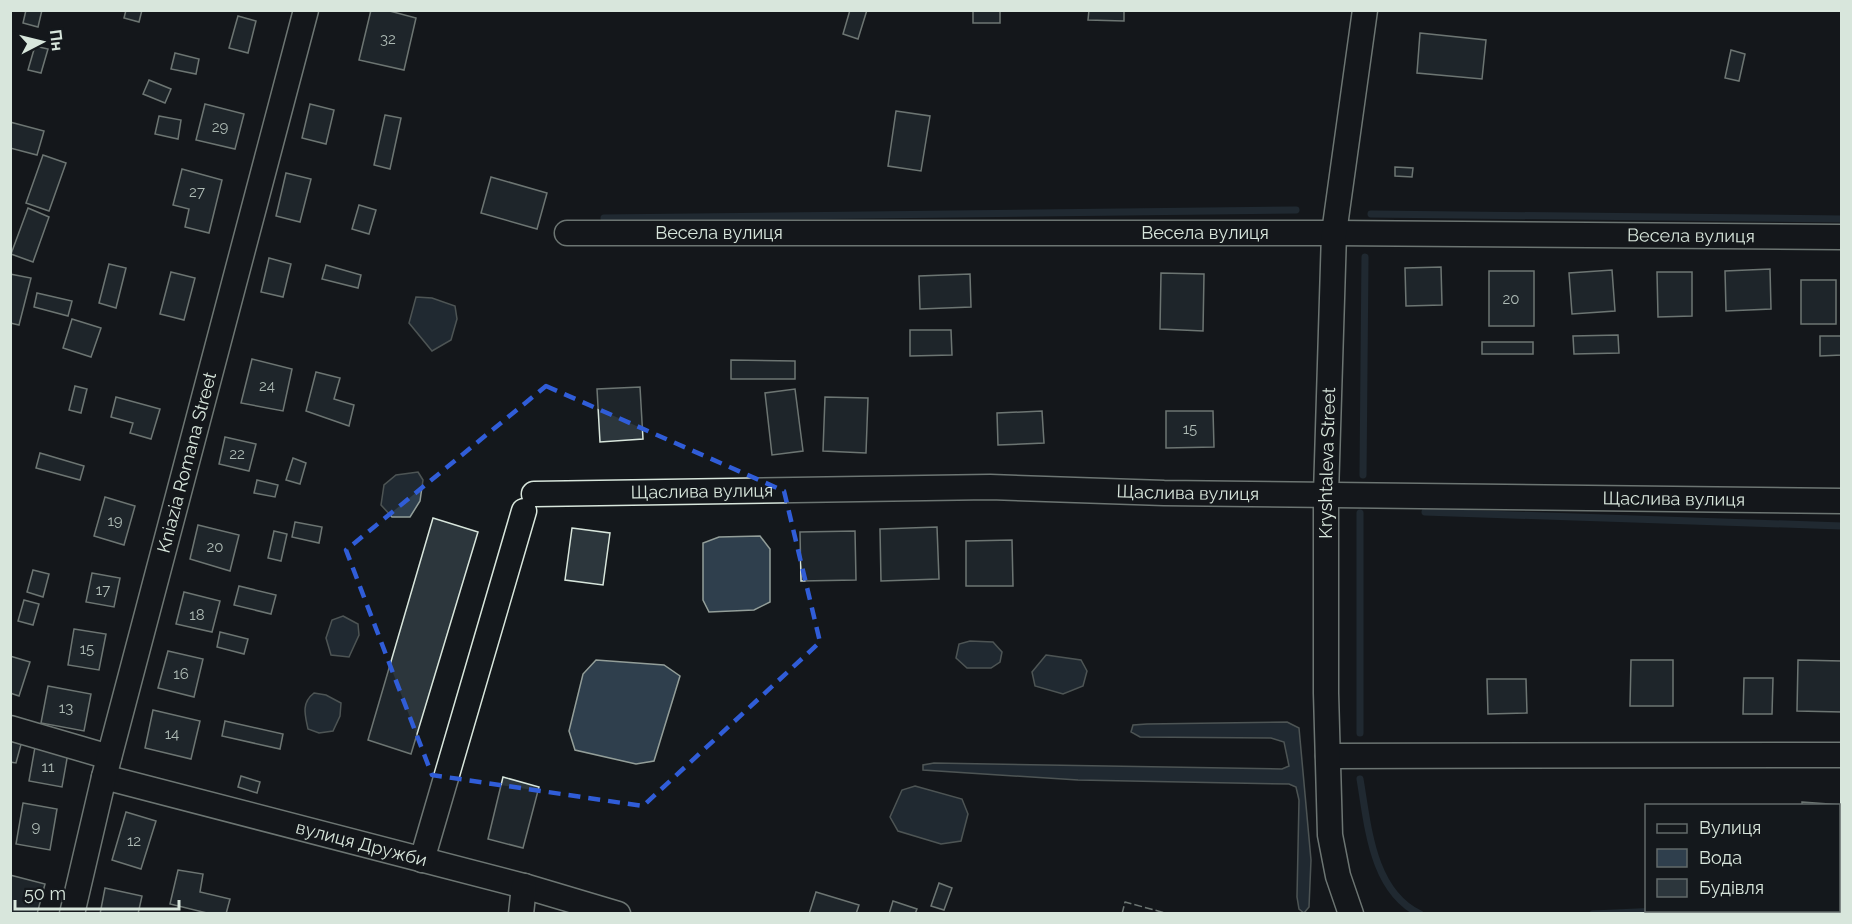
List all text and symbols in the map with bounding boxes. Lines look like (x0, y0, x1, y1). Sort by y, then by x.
north arrow (12, 12, 72, 72)
text: Пн (46, 29, 67, 52)
house number: 32 (380, 30, 396, 48)
house number: 29 (212, 118, 229, 136)
house number: 27 (189, 183, 205, 201)
street label: Весела вулиця (655, 222, 783, 243)
street label: Весела вулиця (1141, 222, 1269, 243)
street label: Весела вулиця (1627, 224, 1755, 246)
house number: 20 (1503, 290, 1520, 308)
street label: Kniazia Romana Street (152, 369, 220, 555)
house number: 24 (259, 377, 275, 395)
street label: Kryshtaleva Street (1315, 387, 1339, 539)
house number: 15 (1183, 420, 1197, 438)
house number: 22 (229, 445, 245, 463)
street label: Щаслива вулиця (631, 479, 773, 503)
street label: Щаслива вулиця (1116, 480, 1259, 504)
street label: Щаслива вулиця (1602, 487, 1745, 510)
house number: 19 (107, 512, 123, 530)
house number: 20 (207, 538, 224, 556)
house number: 17 (96, 581, 110, 599)
house number: 18 (189, 606, 205, 624)
house number: 15 (80, 640, 94, 658)
house number: 16 (173, 665, 189, 683)
house number: 13 (59, 699, 73, 717)
house number: 14 (165, 725, 179, 743)
house number: 11 (42, 758, 55, 776)
legend (1645, 804, 1840, 912)
street label: вулиця Дружби (294, 816, 429, 870)
text: Вулиця (1699, 817, 1761, 838)
house number: 9 (32, 818, 41, 836)
house number: 12 (127, 832, 141, 850)
text: Вода (1699, 847, 1742, 868)
scale bar (15, 873, 178, 911)
text: Будівля (1699, 877, 1764, 898)
text: 50 m (24, 883, 66, 904)

